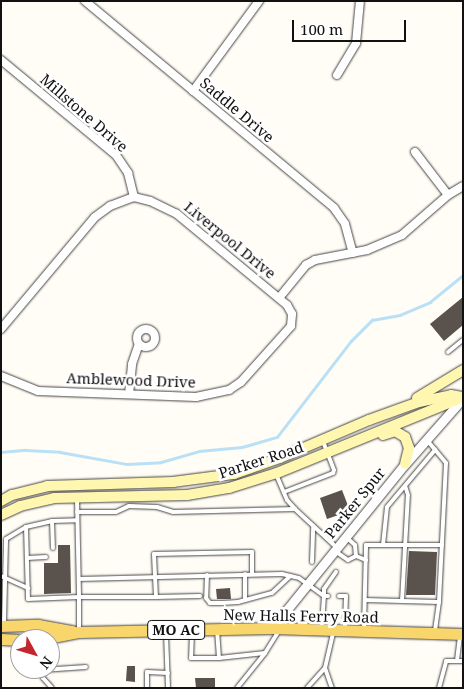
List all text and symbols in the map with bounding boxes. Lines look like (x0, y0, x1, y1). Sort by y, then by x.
scale bar (294, 10, 408, 42)
text: 100 m (300, 19, 343, 39)
street label: Millstone Drive (37, 70, 131, 156)
street label: Saddle Drive (196, 74, 278, 146)
street label: Liverpool Drive (181, 198, 279, 282)
street label: Amblewood Drive (66, 369, 196, 391)
street label: Parker Road (216, 438, 306, 482)
street label: Parker Spur (321, 464, 389, 542)
street label: New Halls Ferry Road (223, 606, 379, 626)
road number: MO AC (146, 618, 206, 642)
north arrow (10, 629, 60, 679)
text: N (35, 653, 57, 673)

